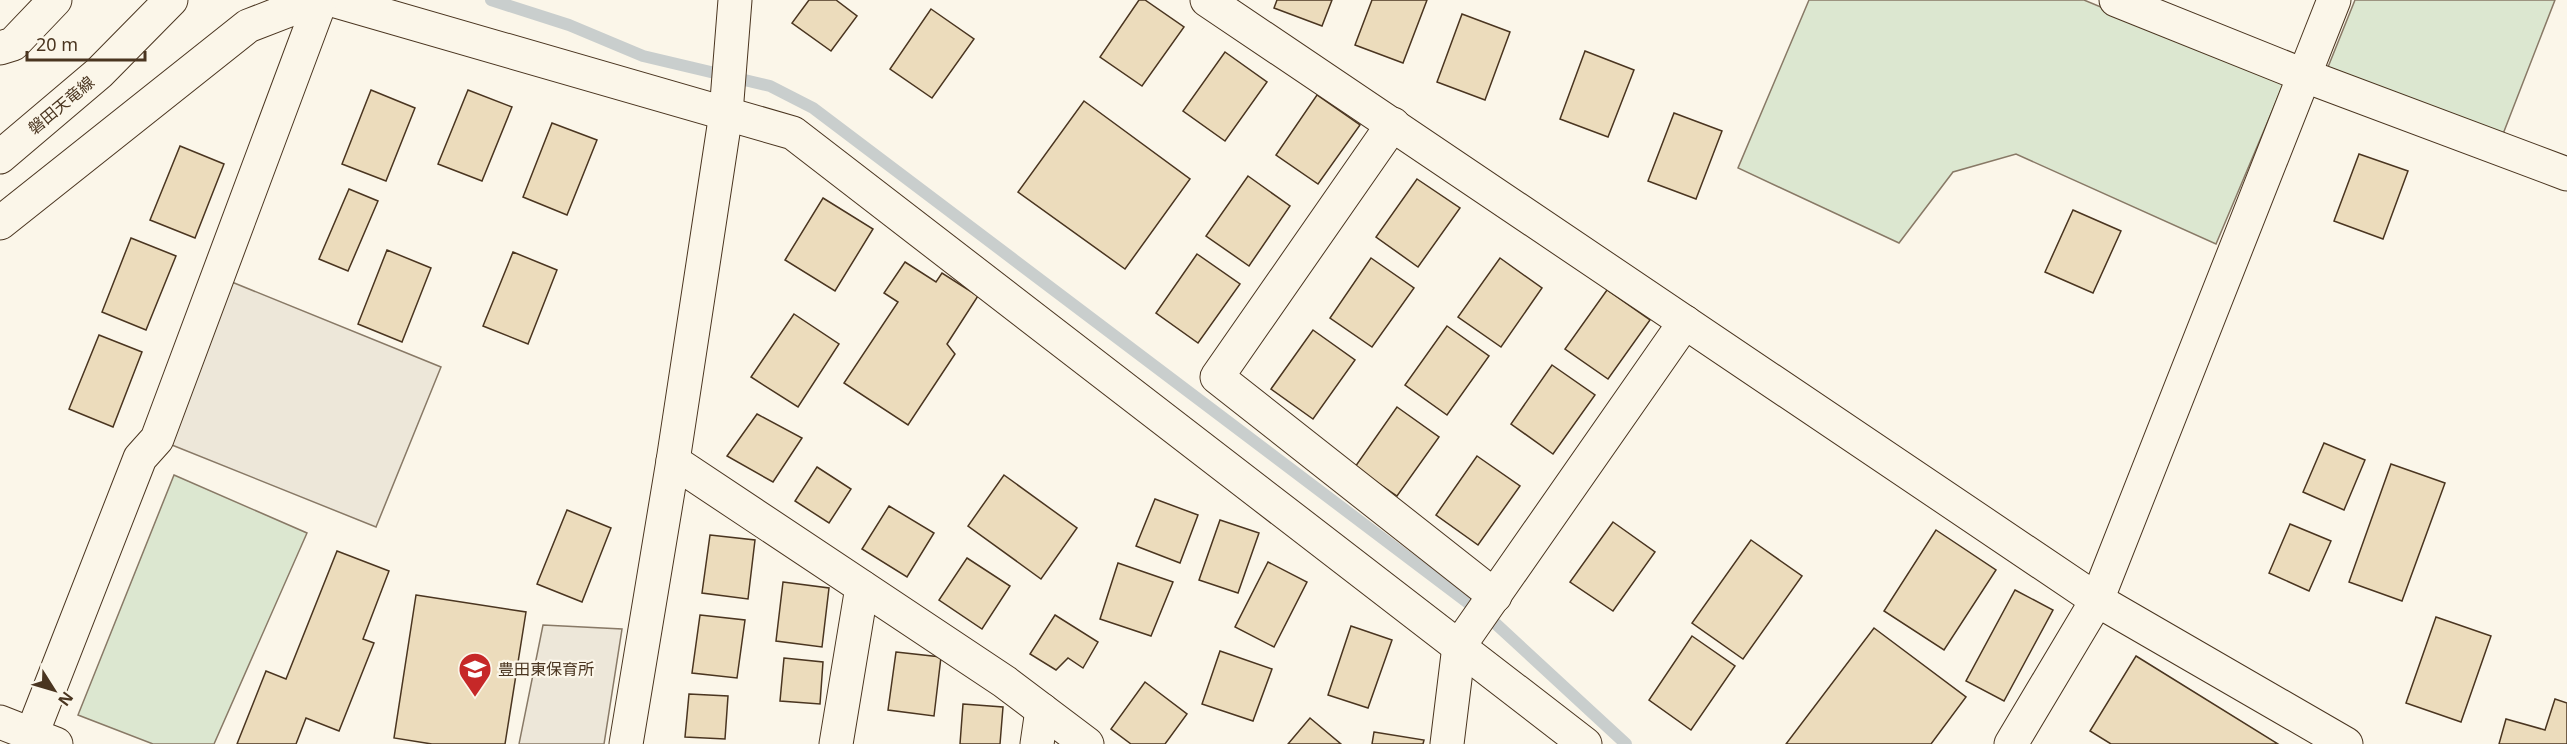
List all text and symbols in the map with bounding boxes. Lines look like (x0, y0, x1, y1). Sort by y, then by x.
scale bar (27, 24, 146, 62)
text: 20 m (36, 32, 78, 56)
street label: 磐田天竜線 (23, 71, 99, 139)
school or university icon: 豊田東保育所 (457, 651, 493, 698)
place label: 豊田東保育所 (498, 658, 594, 680)
north arrow (24, 660, 84, 720)
text: N (53, 687, 79, 711)

